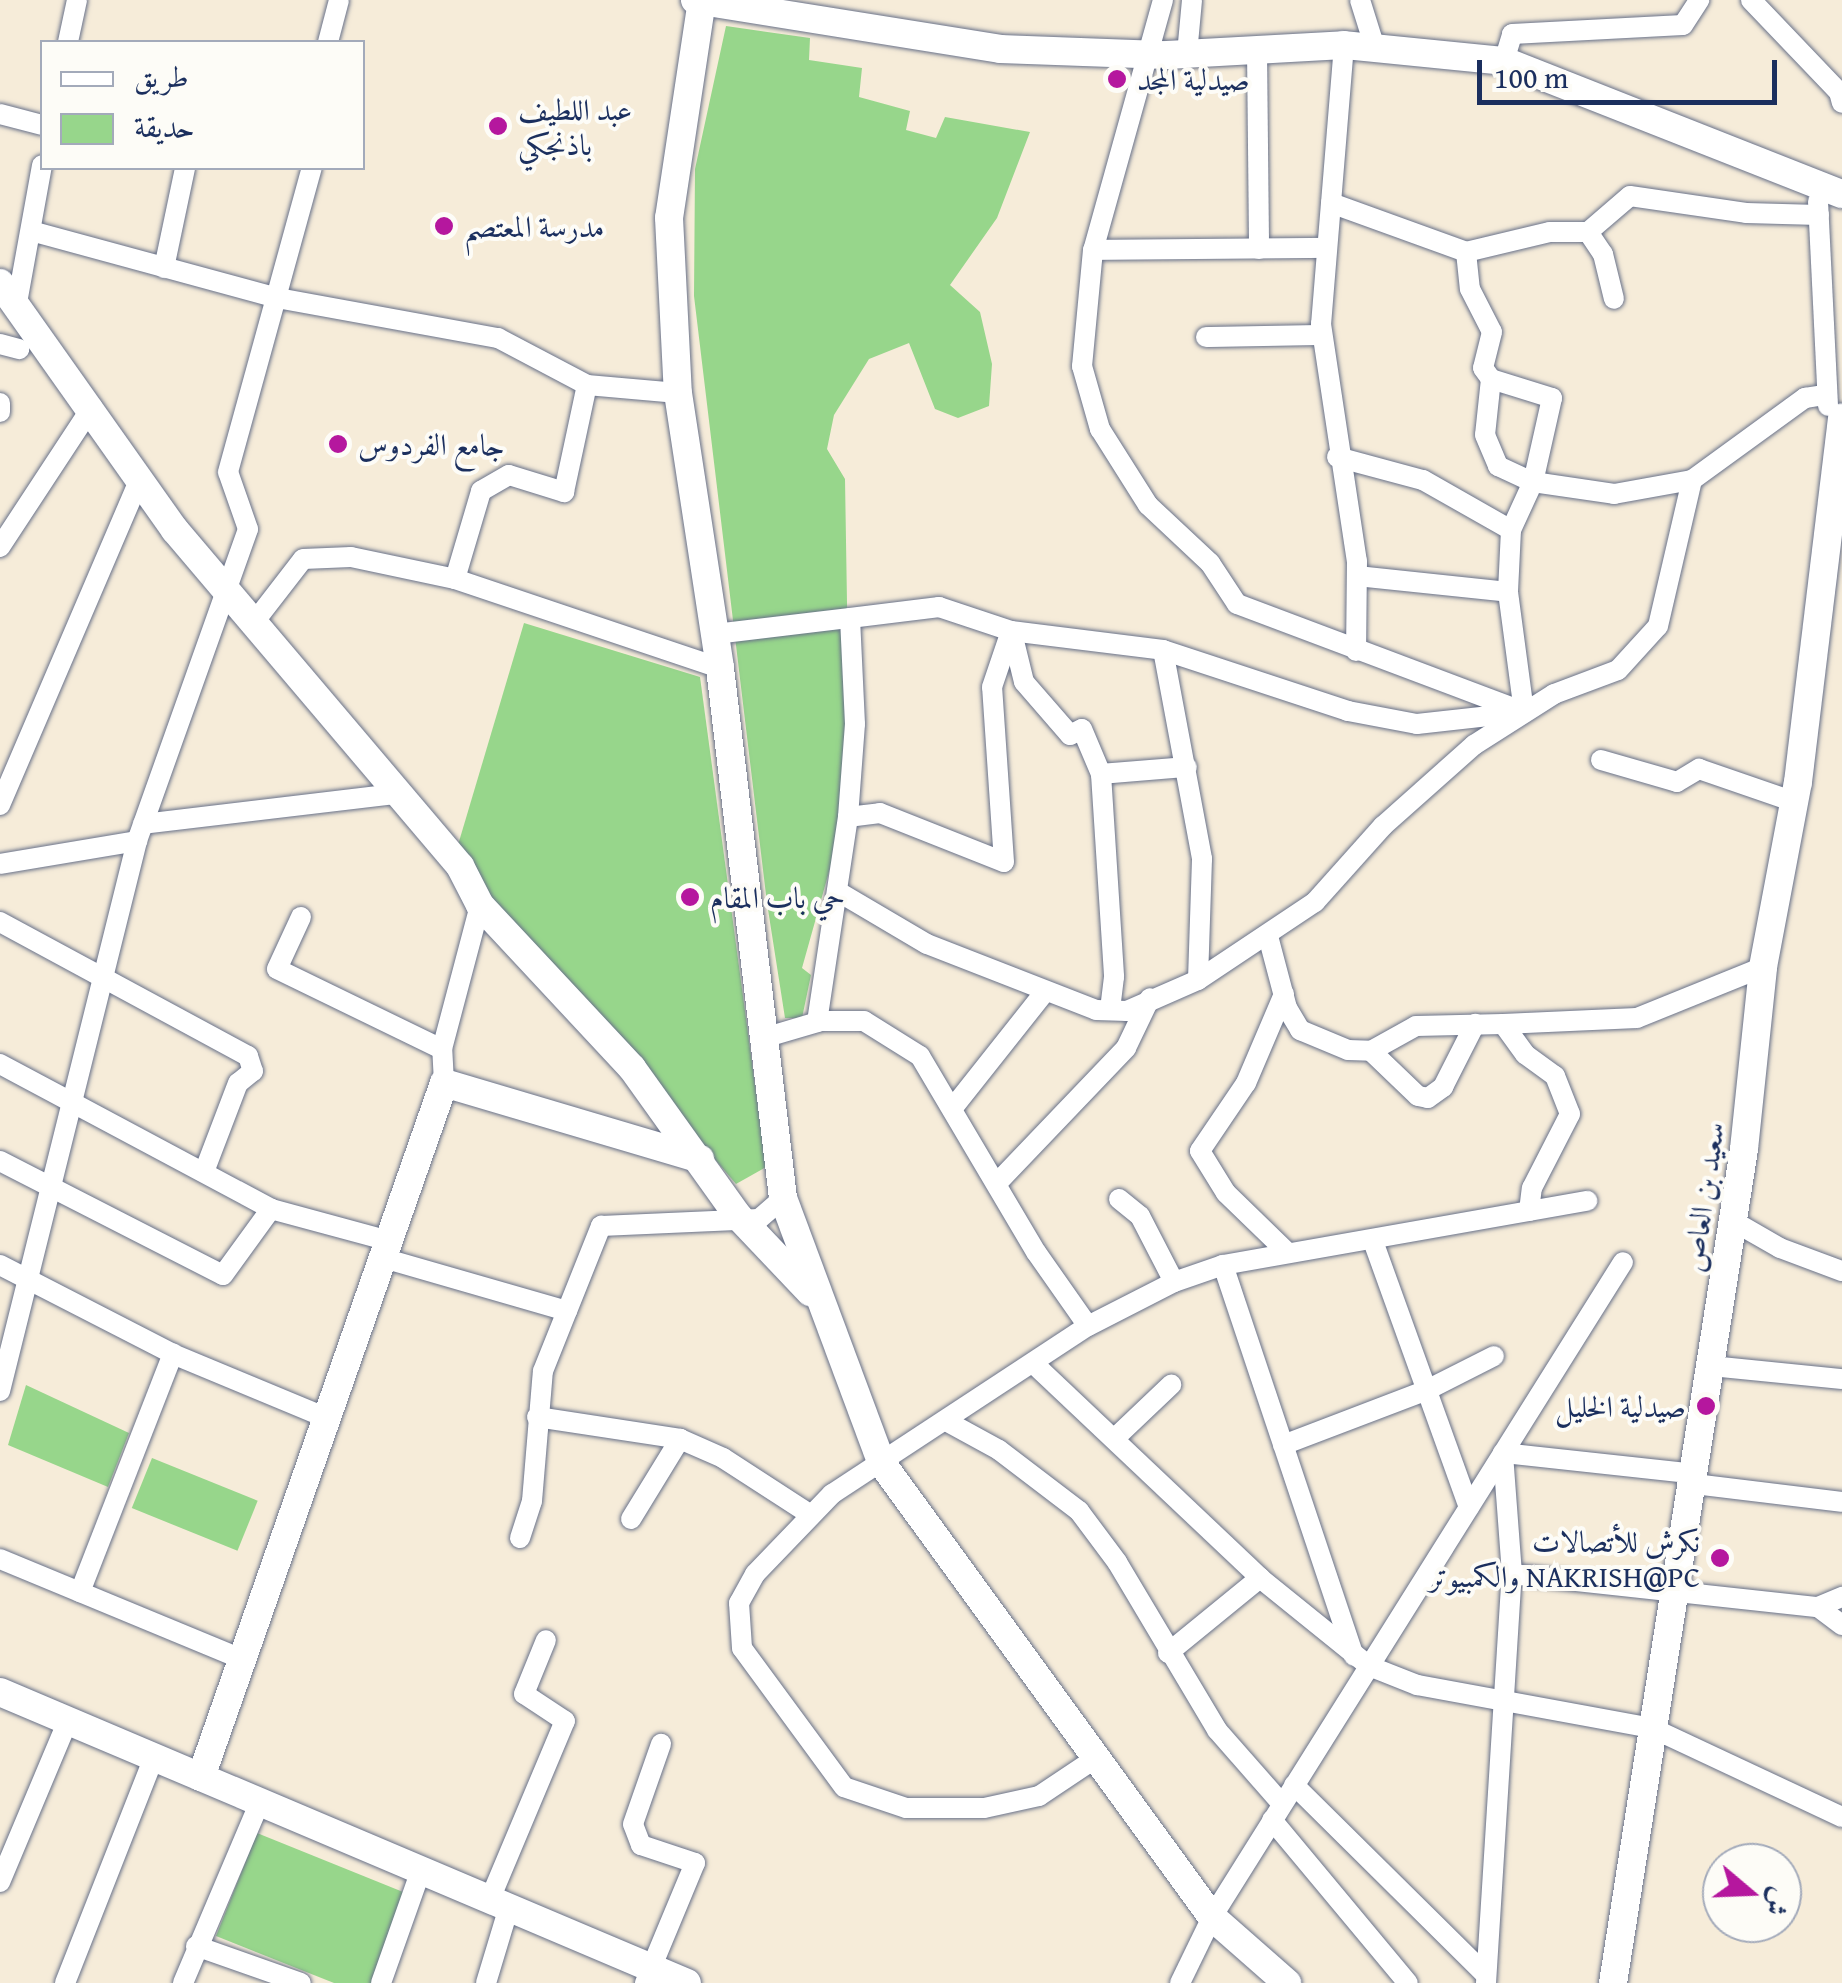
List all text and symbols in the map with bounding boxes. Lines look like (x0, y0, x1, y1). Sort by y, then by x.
legend (40, 40, 365, 170)
scale bar (1482, 40, 1782, 102)
text: طريق (134, 54, 189, 98)
text: 100 m (1494, 55, 1568, 99)
place label: صيدلية المجد (1137, 61, 1250, 97)
marker: صيدلية المجد (1106, 68, 1128, 90)
place label: عبد اللطيف باذنجكي (518, 91, 632, 162)
text: حديقة (134, 104, 195, 148)
marker: عبد اللطيف باذنجكي (487, 115, 509, 137)
place label: مدرسة المعتصم (464, 208, 604, 244)
marker: مدرسة المعتصم (433, 215, 455, 237)
place label: جامع الفردوس (358, 426, 505, 462)
marker: جامع الفردوس (327, 433, 349, 455)
place label: حي باب المقام (710, 879, 845, 915)
marker: حي باب المقام (679, 886, 701, 908)
street label: سعيد بن العاص (1675, 1120, 1731, 1274)
place label: صيدلية الخليل (1555, 1388, 1686, 1424)
marker: صيدلية الخليل (1695, 1395, 1717, 1417)
place label: نكرش للأتصالات والكمبيوتر NAKRISH@PC (1429, 1523, 1700, 1594)
marker: نكرش للأتصالات والكمبيوتر NAKRISH@PC (1709, 1547, 1731, 1569)
north arrow (1702, 1843, 1802, 1943)
text: ش (1755, 1882, 1803, 1922)

